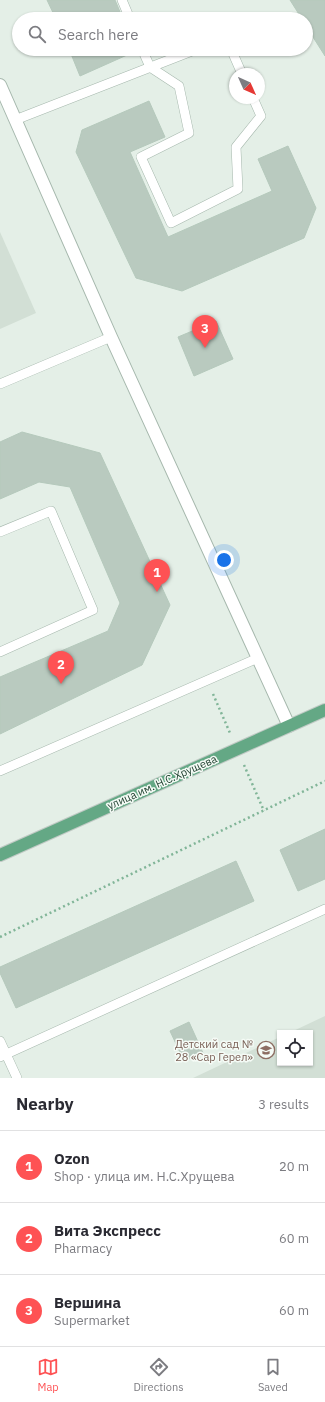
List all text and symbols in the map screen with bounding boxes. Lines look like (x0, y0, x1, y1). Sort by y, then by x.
search box (12, 12, 313, 56)
icon: search (26, 23, 48, 45)
text: Search here (58, 25, 138, 44)
north arrow (229, 68, 265, 104)
pin: 3 (192, 315, 218, 348)
your location (214, 550, 234, 570)
pin: 1 (144, 559, 170, 592)
pin: 2 (48, 651, 74, 684)
street label: улица им. Н.С.Хрущева (105, 751, 219, 813)
map controls (277, 1030, 313, 1066)
button: locate (277, 1030, 313, 1066)
place label: Детский сад № 28 «Сар Герел» (175, 1037, 253, 1064)
school or university icon: Детский сад № 28 «Сар Герел» (256, 1040, 276, 1060)
text: Nearby (16, 1093, 74, 1115)
text: 3 results (258, 1096, 309, 1113)
text: Ozon (54, 1149, 90, 1168)
text: 1 (25, 1158, 33, 1175)
text: 20 m (279, 1158, 309, 1175)
text: Shop · улица им. Н.С.Хрущева (54, 1168, 234, 1185)
text: Вита Экспресс (54, 1221, 161, 1240)
text: 2 (25, 1230, 33, 1247)
text: 60 m (279, 1230, 309, 1247)
text: Pharmacy (54, 1240, 112, 1257)
text: Вершина (54, 1293, 121, 1312)
text: 3 (25, 1302, 33, 1319)
text: 60 m (279, 1302, 309, 1319)
text: Supermarket (54, 1312, 130, 1329)
tab: Map (37, 1356, 59, 1394)
tab: Directions (133, 1356, 184, 1394)
tab: Saved (258, 1356, 288, 1394)

